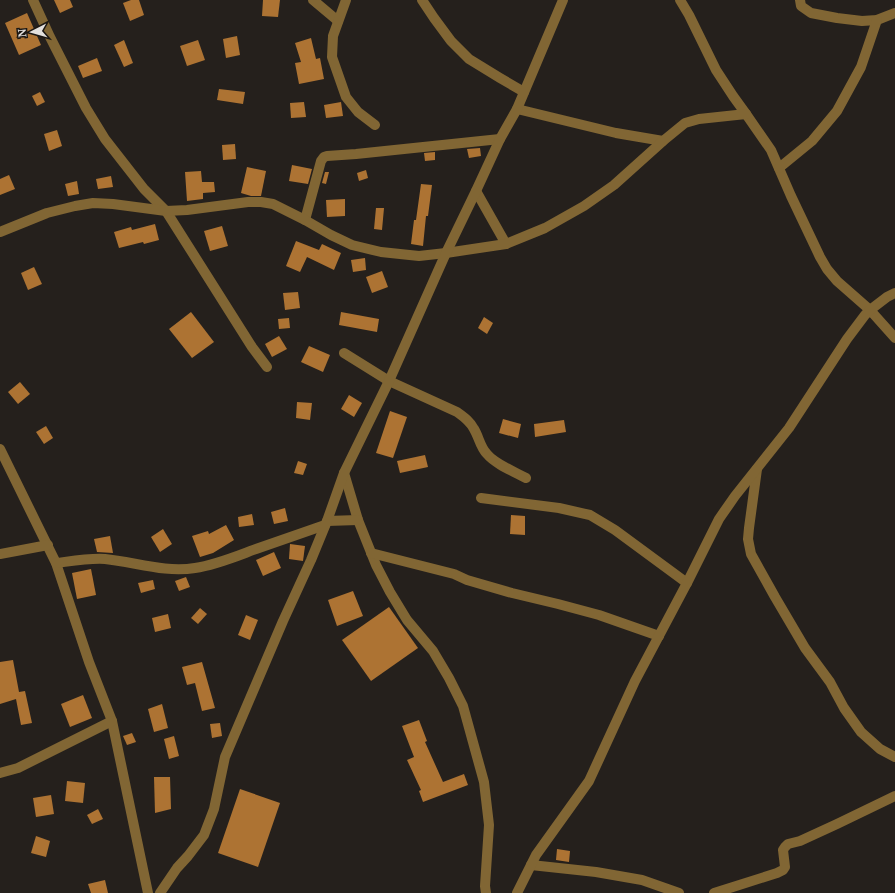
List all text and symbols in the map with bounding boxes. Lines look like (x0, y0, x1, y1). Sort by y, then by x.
north arrow (12, 12, 52, 52)
text: N (14, 28, 29, 38)

